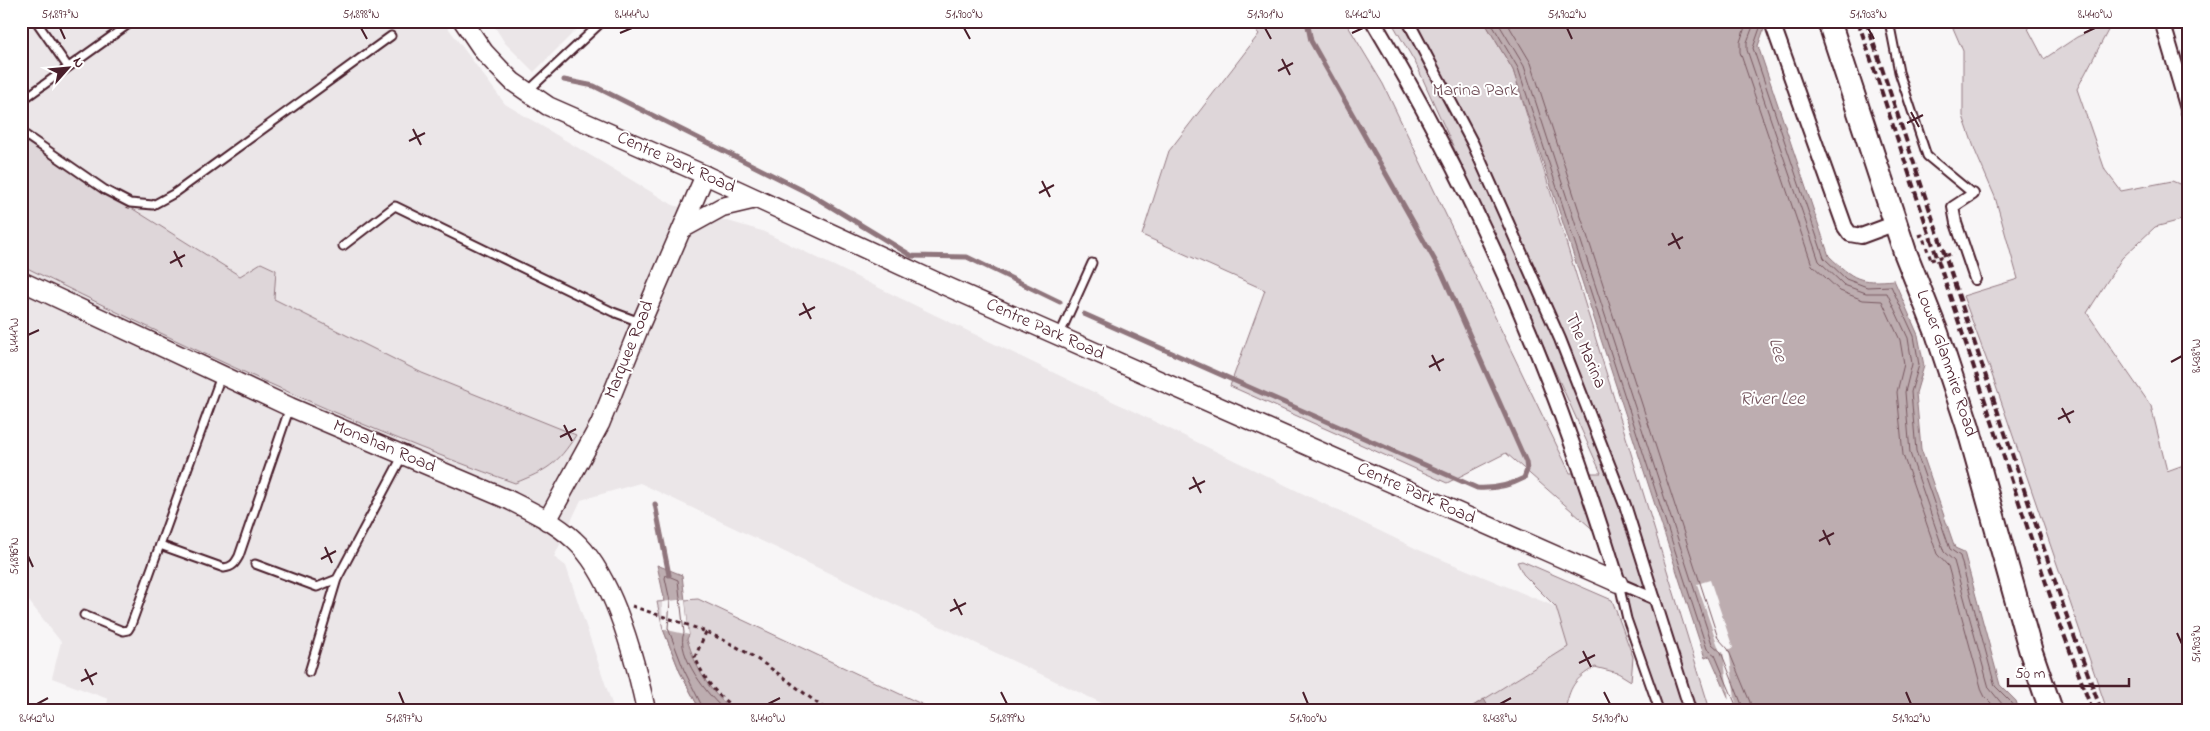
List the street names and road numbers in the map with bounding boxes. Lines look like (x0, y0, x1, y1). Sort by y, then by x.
street label: Centre Park Road (613, 125, 739, 201)
street label: Lower Glanmire Road (1908, 286, 1983, 440)
street label: Centre Park Road (982, 292, 1108, 368)
street label: Marquee Road (599, 297, 661, 403)
street label: The Marina (1558, 309, 1612, 393)
street label: Monahan Road (328, 414, 440, 480)
street label: Centre Park Road (1353, 456, 1479, 532)

